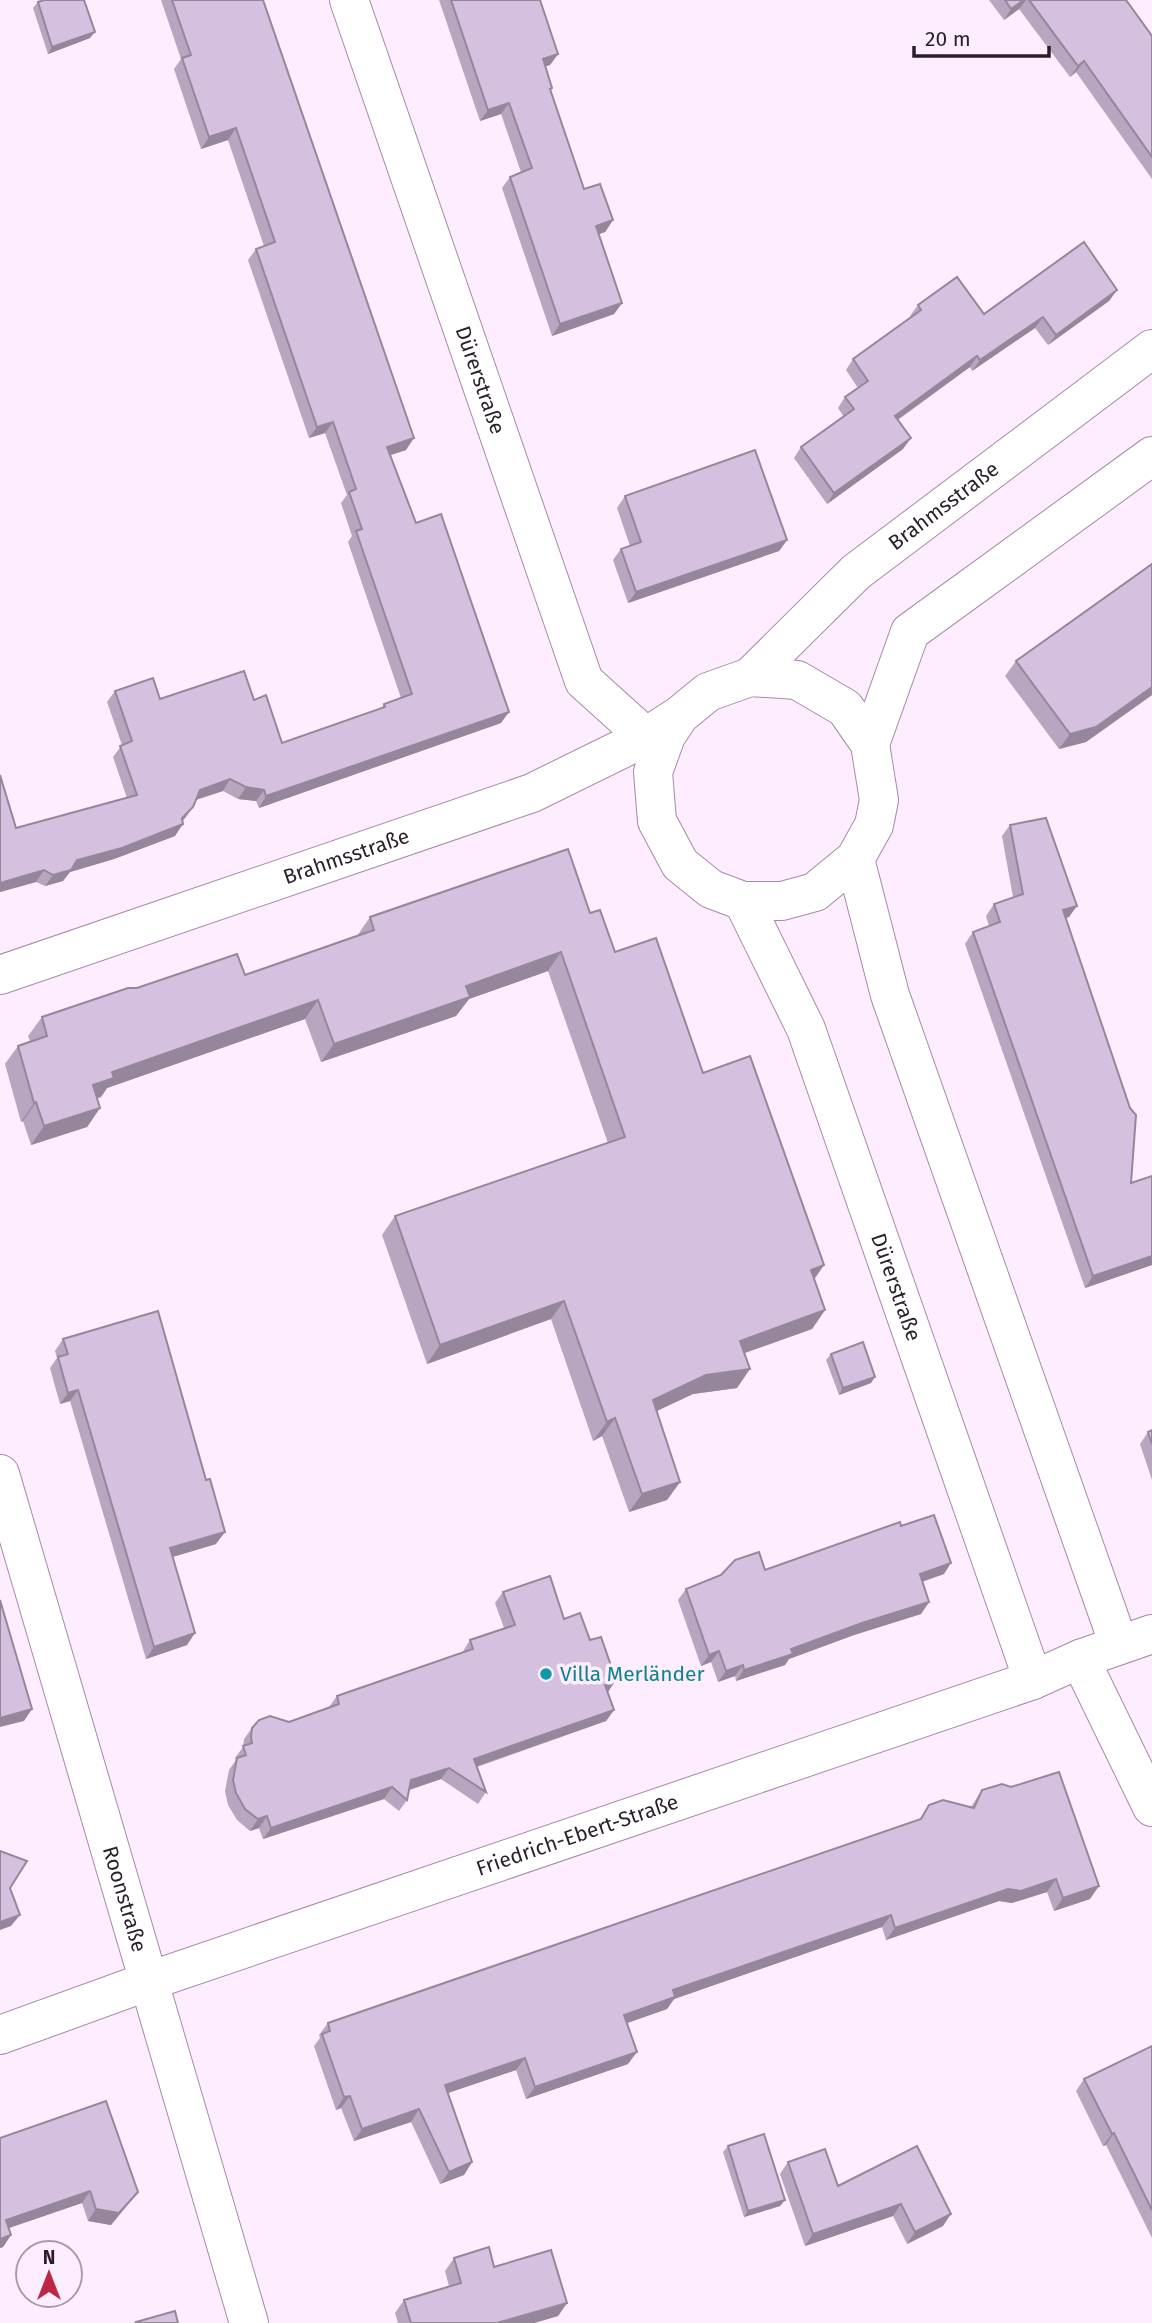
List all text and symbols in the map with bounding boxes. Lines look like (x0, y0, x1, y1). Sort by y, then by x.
scale bar (914, 14, 1049, 58)
text: 20 m (925, 26, 971, 52)
street label: Dürerstraße (449, 323, 511, 437)
street label: Brahmsstraße (883, 456, 1004, 556)
street label: Brahmsstraße (280, 823, 413, 890)
street label: Dürerstraße (865, 1230, 927, 1345)
place label: Villa Merländer (560, 1661, 705, 1687)
marker: Villa Merländer (538, 1666, 554, 1682)
street label: Friedrich-Ebert-Straße (473, 1789, 682, 1882)
street label: Roonstraße (97, 1843, 153, 1955)
north arrow (14, 2239, 84, 2309)
text: N (43, 2246, 55, 2269)

